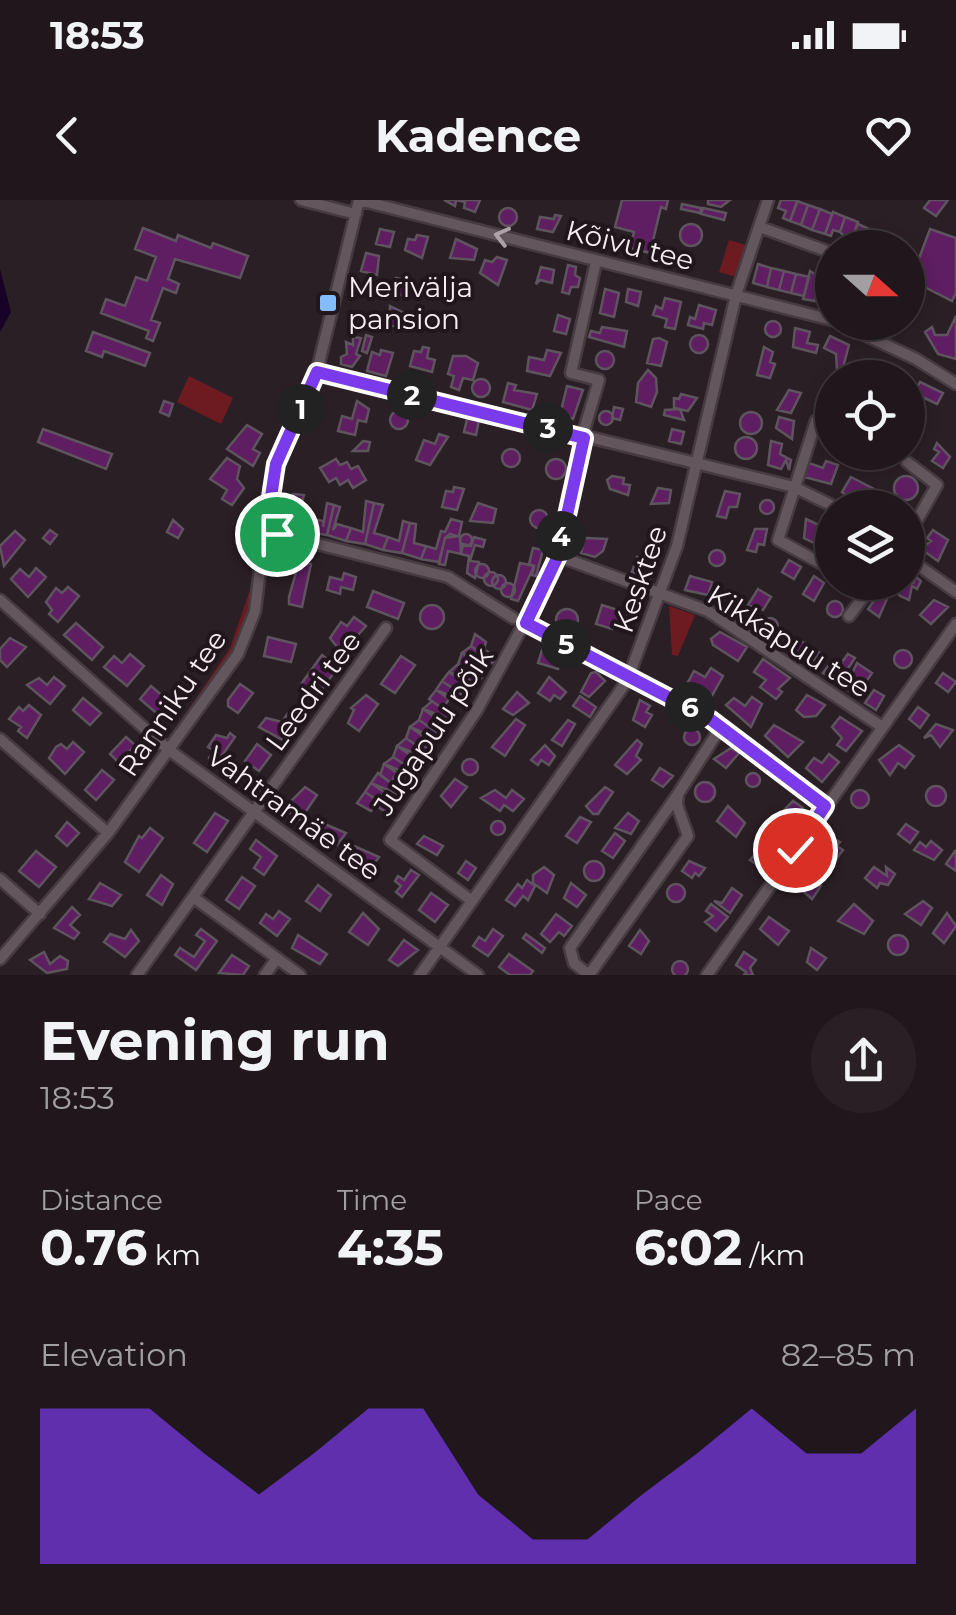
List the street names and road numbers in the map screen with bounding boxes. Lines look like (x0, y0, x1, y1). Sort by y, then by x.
street label: Kõivu tee (563, 213, 697, 277)
street label: Kesktee (606, 521, 674, 637)
street label: Kikkapuu tee (701, 577, 877, 705)
street label: Ranniku tee (111, 623, 233, 783)
street label: Leedri tee (258, 625, 368, 757)
street label: Jugapuu põik (366, 640, 500, 822)
street label: Vahtramäe tee (200, 739, 388, 887)

